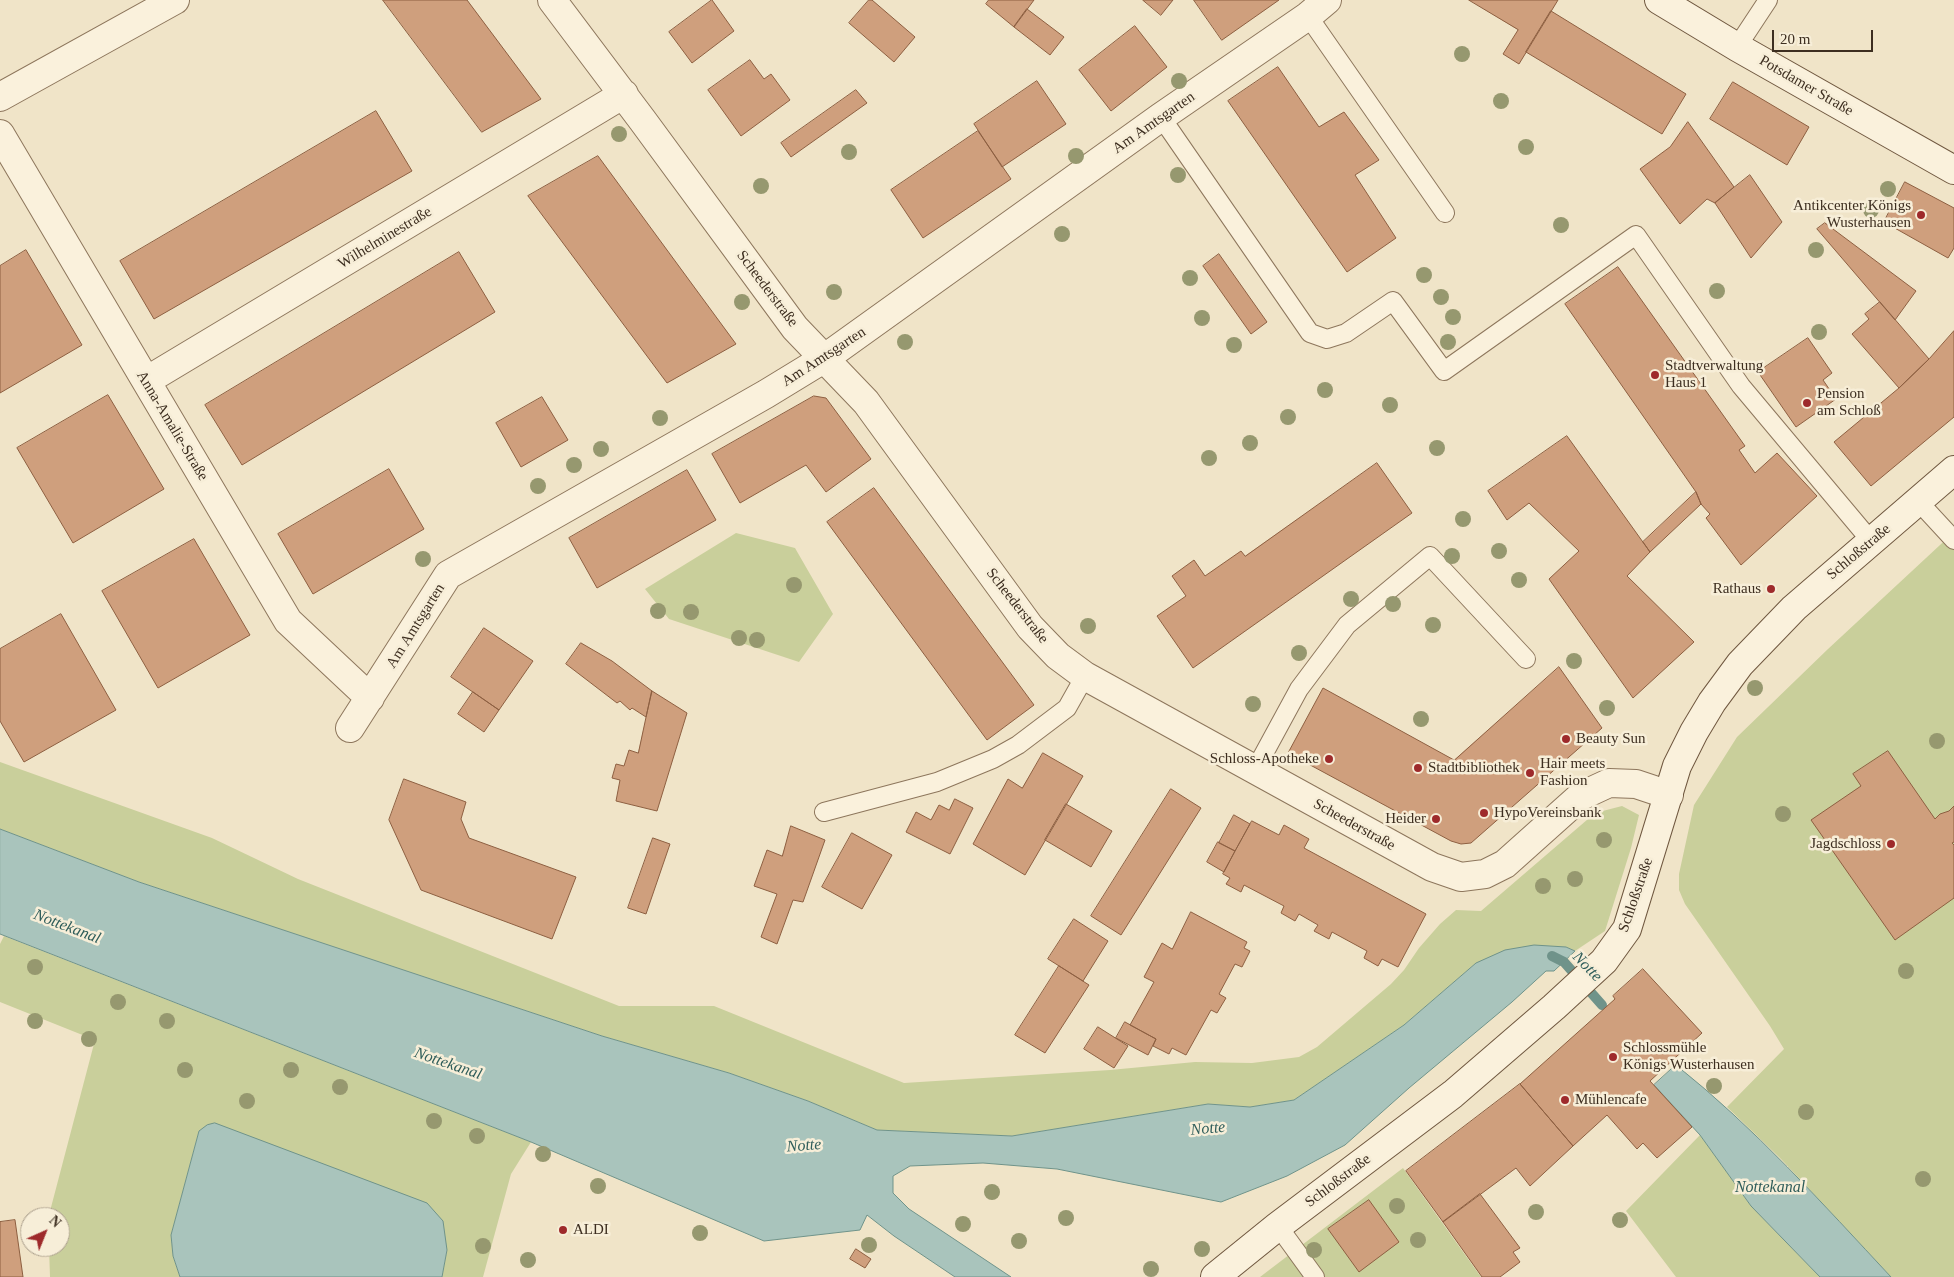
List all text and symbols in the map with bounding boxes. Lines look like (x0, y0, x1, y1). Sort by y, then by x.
scale bar (1774, 20, 1875, 52)
text: 20 m (1780, 31, 1810, 47)
street label: Potsdamer Straße (1756, 52, 1856, 120)
street label: Am Amtsgarten (1109, 88, 1199, 158)
place label: Antikcenter Königs Wusterhausen (1793, 197, 1911, 232)
street label: Wilhelminestraße (335, 203, 435, 273)
marker: Antikcenter Königs Wusterhausen (1915, 209, 1927, 221)
street label: Scheederstraße (732, 247, 802, 331)
street label: Am Amtsgarten (779, 323, 869, 391)
place label: Stadtverwaltung Haus 1 (1665, 357, 1763, 392)
street label: Anna-Amalie-Straße (132, 368, 212, 484)
marker: Stadtverwaltung Haus 1 (1649, 369, 1661, 381)
place label: Pension am Schloß (1817, 385, 1881, 420)
marker: Pension am Schloß (1801, 397, 1813, 409)
street label: Schloßstraße (1824, 520, 1894, 584)
street label: Scheederstraße (982, 565, 1052, 647)
street label: Am Amtsgarten (383, 580, 449, 672)
place label: Rathaus (1713, 580, 1761, 598)
marker: Rathaus (1765, 583, 1777, 595)
place label: Beauty Sun (1576, 730, 1646, 748)
marker: Beauty Sun (1560, 733, 1572, 745)
place label: Schloss-Apotheke (1210, 750, 1319, 768)
marker: Schloss-Apotheke (1323, 753, 1335, 765)
place label: Hair meets Fashion (1540, 755, 1605, 790)
place label: Stadtbibliothek (1428, 759, 1520, 777)
marker: Stadtbibliothek (1412, 762, 1424, 774)
marker: Hair meets Fashion (1524, 767, 1536, 779)
street label: Scheederstraße (1310, 795, 1398, 855)
place label: HypoVereinsbank (1494, 804, 1601, 822)
marker: HypoVereinsbank (1478, 807, 1490, 819)
place label: Heider (1385, 810, 1426, 828)
marker: Heider (1430, 813, 1442, 825)
place label: Jagdschloss (1810, 835, 1881, 853)
marker: Jagdschloss (1885, 838, 1897, 850)
street label: Schloßstraße (1615, 855, 1657, 935)
water label: Nottekanal (31, 905, 103, 949)
water label: Notte (1568, 948, 1606, 986)
place label: Schlossmühle Königs Wusterhausen (1623, 1039, 1754, 1074)
water label: Nottekanal (412, 1043, 484, 1085)
marker: Schlossmühle Königs Wusterhausen (1607, 1051, 1619, 1063)
place label: Mühlencafe (1575, 1091, 1647, 1109)
marker: Mühlencafe (1559, 1094, 1571, 1106)
water label: Notte (1190, 1118, 1226, 1140)
water label: Notte (786, 1135, 822, 1157)
street label: Schloßstraße (1302, 1150, 1374, 1212)
water label: Nottekanal (1735, 1178, 1805, 1198)
north arrow (20, 1207, 70, 1257)
text: N (46, 1213, 64, 1230)
place label: ALDI (573, 1221, 609, 1239)
marker: ALDI (557, 1224, 569, 1236)

